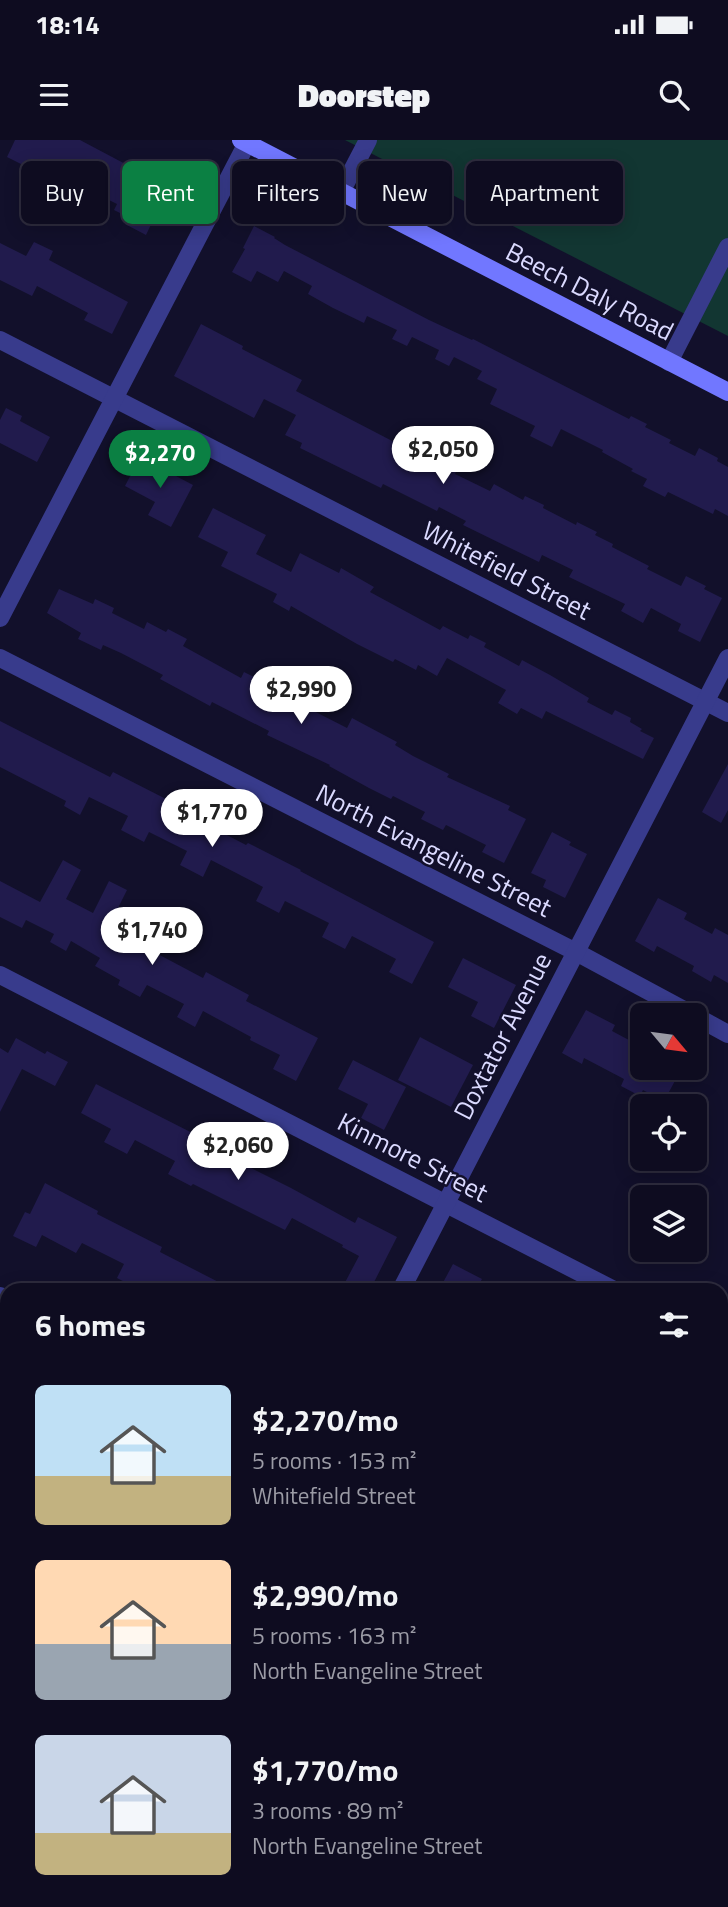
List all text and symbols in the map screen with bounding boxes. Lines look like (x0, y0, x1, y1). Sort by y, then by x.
text: 18:14 (35, 5, 100, 44)
text: Doorstep (298, 71, 430, 119)
icon: menu (35, 76, 73, 114)
icon: search (655, 76, 693, 114)
chip: Buy (21, 161, 108, 224)
chip: Rent (122, 161, 218, 224)
chip: Filters (232, 161, 344, 224)
chip: New (358, 161, 452, 224)
chip: Apartment (466, 161, 623, 224)
street label: Beech Daly Road (499, 232, 681, 350)
pin: $2,050 (386, 426, 500, 486)
pin: $2,270 (103, 430, 217, 490)
text: $2,050 (408, 431, 478, 466)
text: $2,270 (125, 435, 195, 470)
street label: Whitefield Street (416, 511, 598, 629)
pin: $2,990 (244, 666, 358, 726)
text: $2,990 (266, 671, 336, 706)
street label: North Evangeline Street (309, 774, 559, 926)
pin: $1,770 (155, 790, 269, 849)
text: $1,770 (177, 794, 247, 829)
pin: $1,740 (95, 908, 209, 967)
text: $1,740 (117, 912, 187, 947)
street label: Doxtator Avenue (443, 946, 561, 1126)
north arrow (630, 1003, 707, 1080)
map controls (630, 1003, 707, 1262)
button: locate (630, 1094, 707, 1171)
street label: Kinmore Street (331, 1102, 495, 1212)
pin: $2,060 (181, 1122, 295, 1182)
text: $2,060 (203, 1127, 273, 1162)
button: layers (630, 1185, 707, 1262)
text: 6 homes (35, 1302, 146, 1348)
icon: filters (655, 1306, 693, 1344)
text: $2,270/mo (252, 1397, 398, 1443)
icon: home (91, 1413, 175, 1497)
text: 5 rooms · 153 m² (252, 1443, 416, 1478)
text: Whitefield Street (252, 1478, 416, 1513)
text: $2,990/mo (252, 1572, 398, 1618)
icon: home (91, 1588, 175, 1672)
text: 5 rooms · 163 m² (252, 1618, 416, 1653)
text: North Evangeline Street (252, 1653, 482, 1688)
text: $1,770/mo (252, 1747, 398, 1793)
icon: home (91, 1763, 175, 1847)
text: 3 rooms · 89 m² (252, 1793, 403, 1828)
text: North Evangeline Street (252, 1828, 482, 1863)

